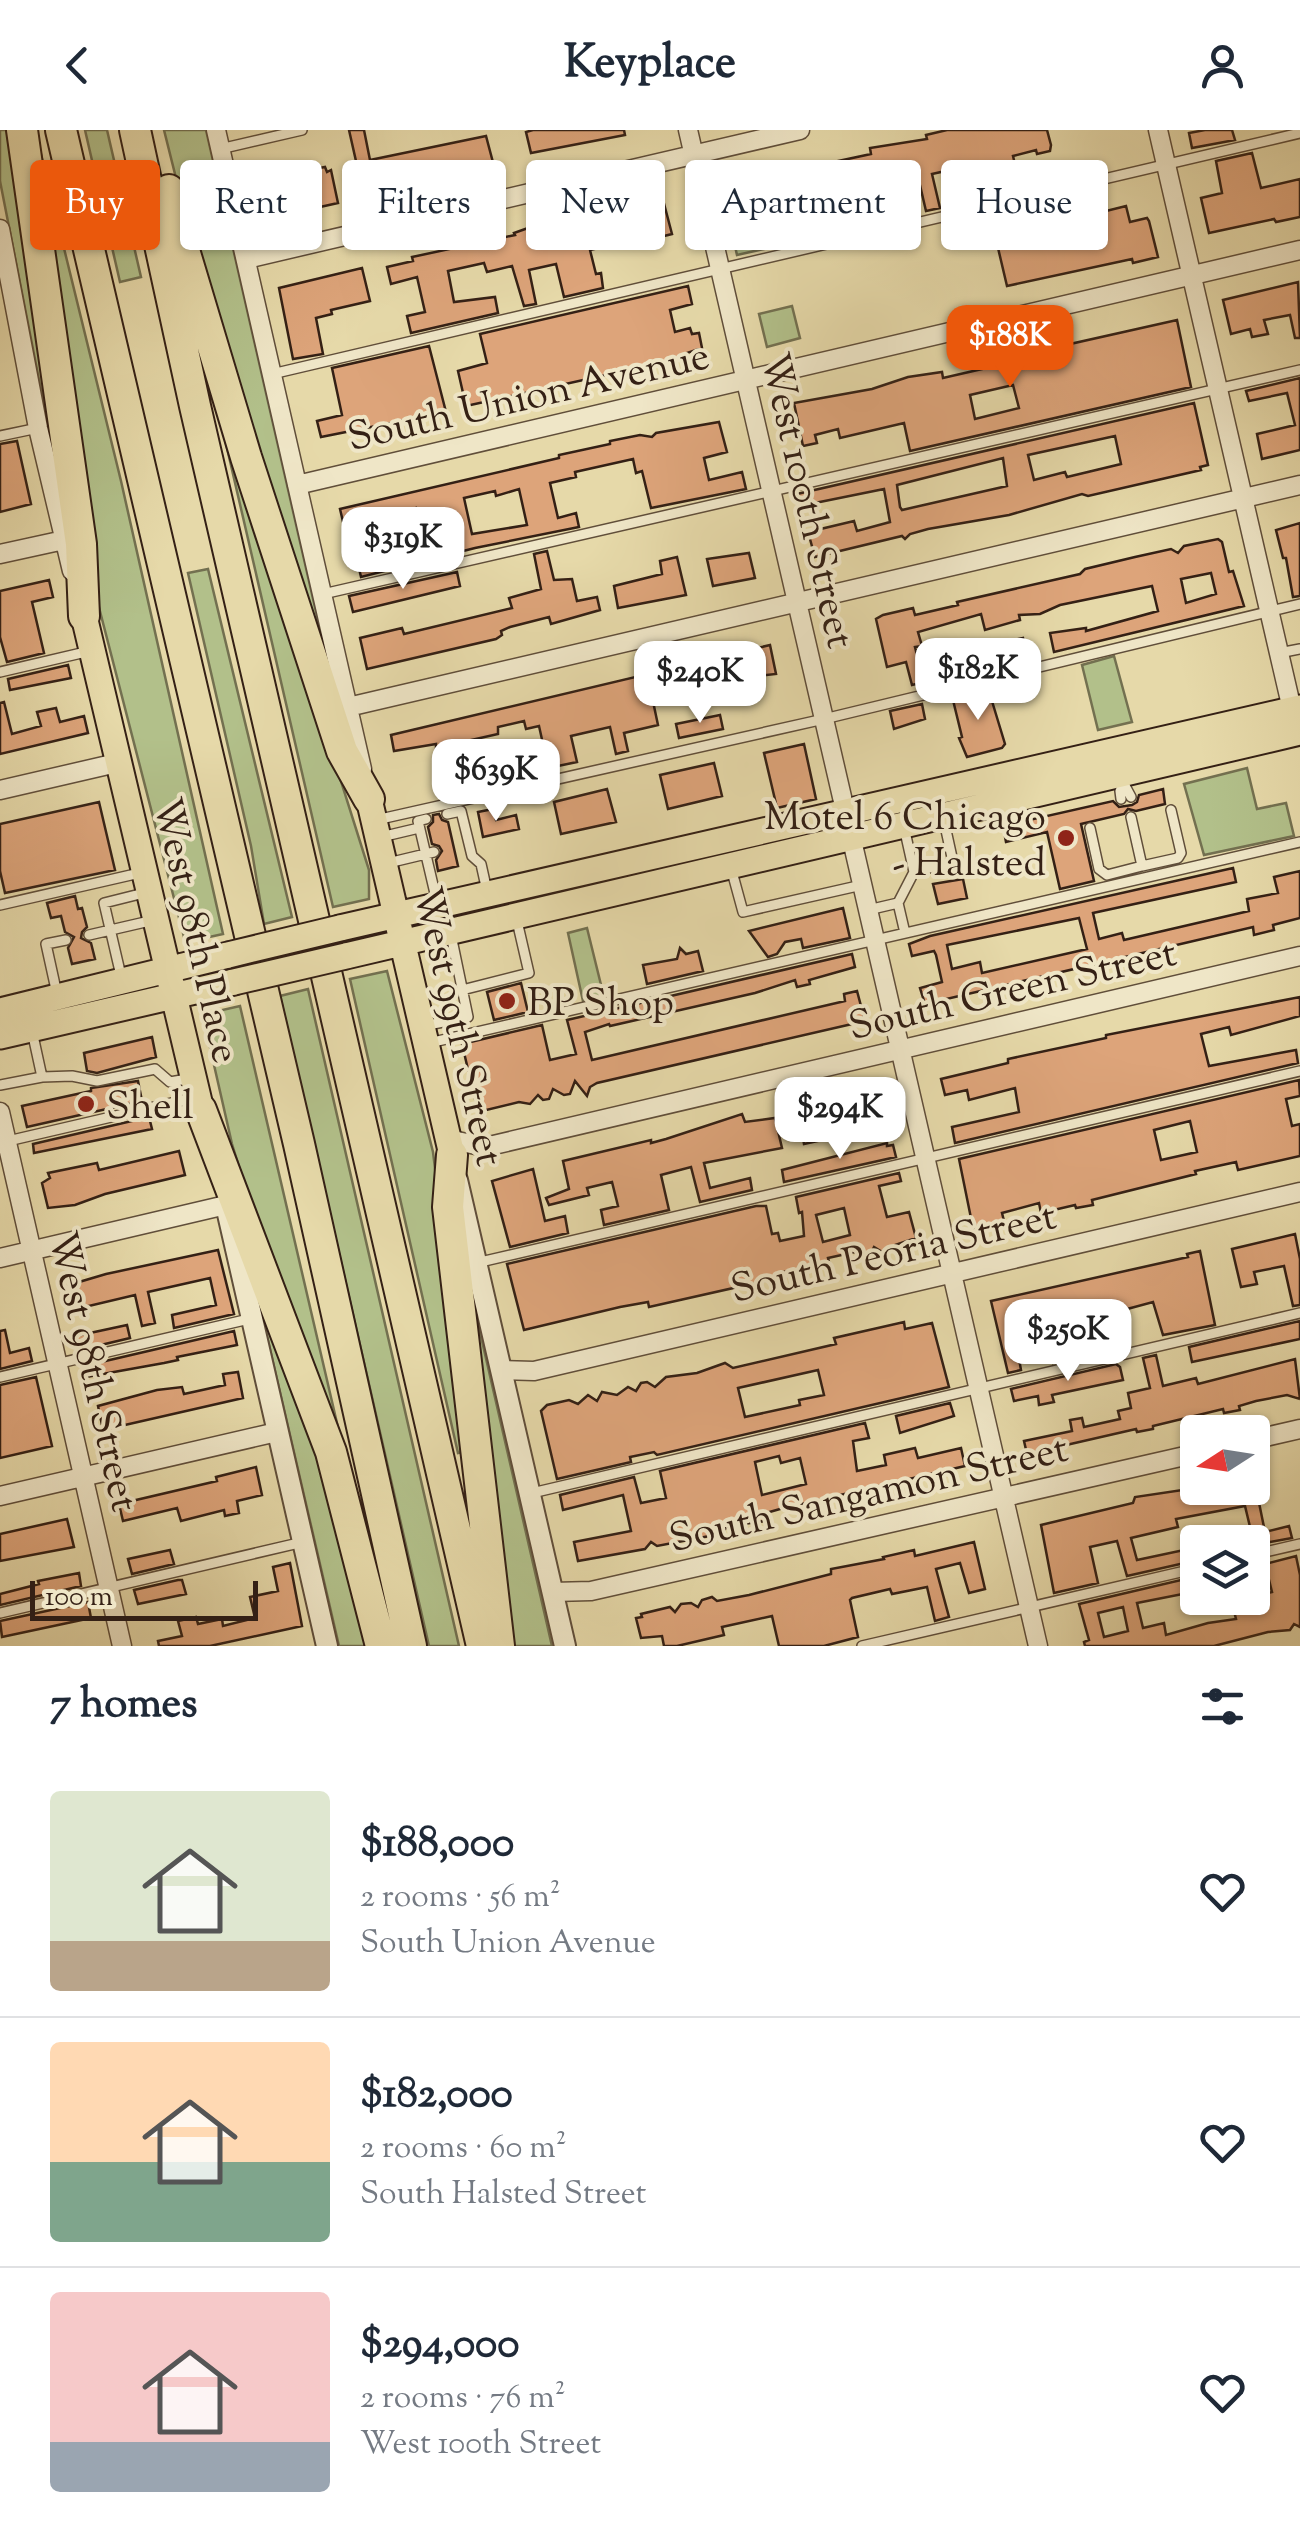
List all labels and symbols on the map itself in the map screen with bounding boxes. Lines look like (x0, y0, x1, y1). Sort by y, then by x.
pin: $188K (940, 305, 1080, 390)
street label: South Union Avenue (343, 330, 715, 469)
street label: West 100th Street (743, 348, 866, 655)
pin: $319K (333, 507, 473, 592)
pin: $182K (908, 638, 1048, 723)
pin: $240K (630, 641, 770, 726)
pin: $639K (426, 739, 566, 824)
place label: Motel 6 Chicago - Halsted (764, 791, 1046, 894)
street label: West 98th Place (135, 793, 252, 1069)
marker: Motel 6 Chicago - Halsted (1055, 827, 1077, 849)
street label: West 99th Street (396, 882, 515, 1172)
street label: South Green Street (843, 927, 1183, 1058)
place label: BP Shop (527, 977, 674, 1034)
marker: BP Shop (496, 990, 518, 1012)
pin: $294K (770, 1077, 910, 1162)
place label: Shell (106, 1080, 194, 1137)
marker: Shell (75, 1093, 97, 1115)
street label: South Peoria Street (726, 1190, 1063, 1321)
street label: West 98th Street (31, 1227, 151, 1518)
pin: $250K (998, 1299, 1138, 1384)
north arrow (1180, 1415, 1270, 1505)
street label: South Sangamon Street (664, 1423, 1074, 1570)
scale bar (30, 1576, 258, 1620)

